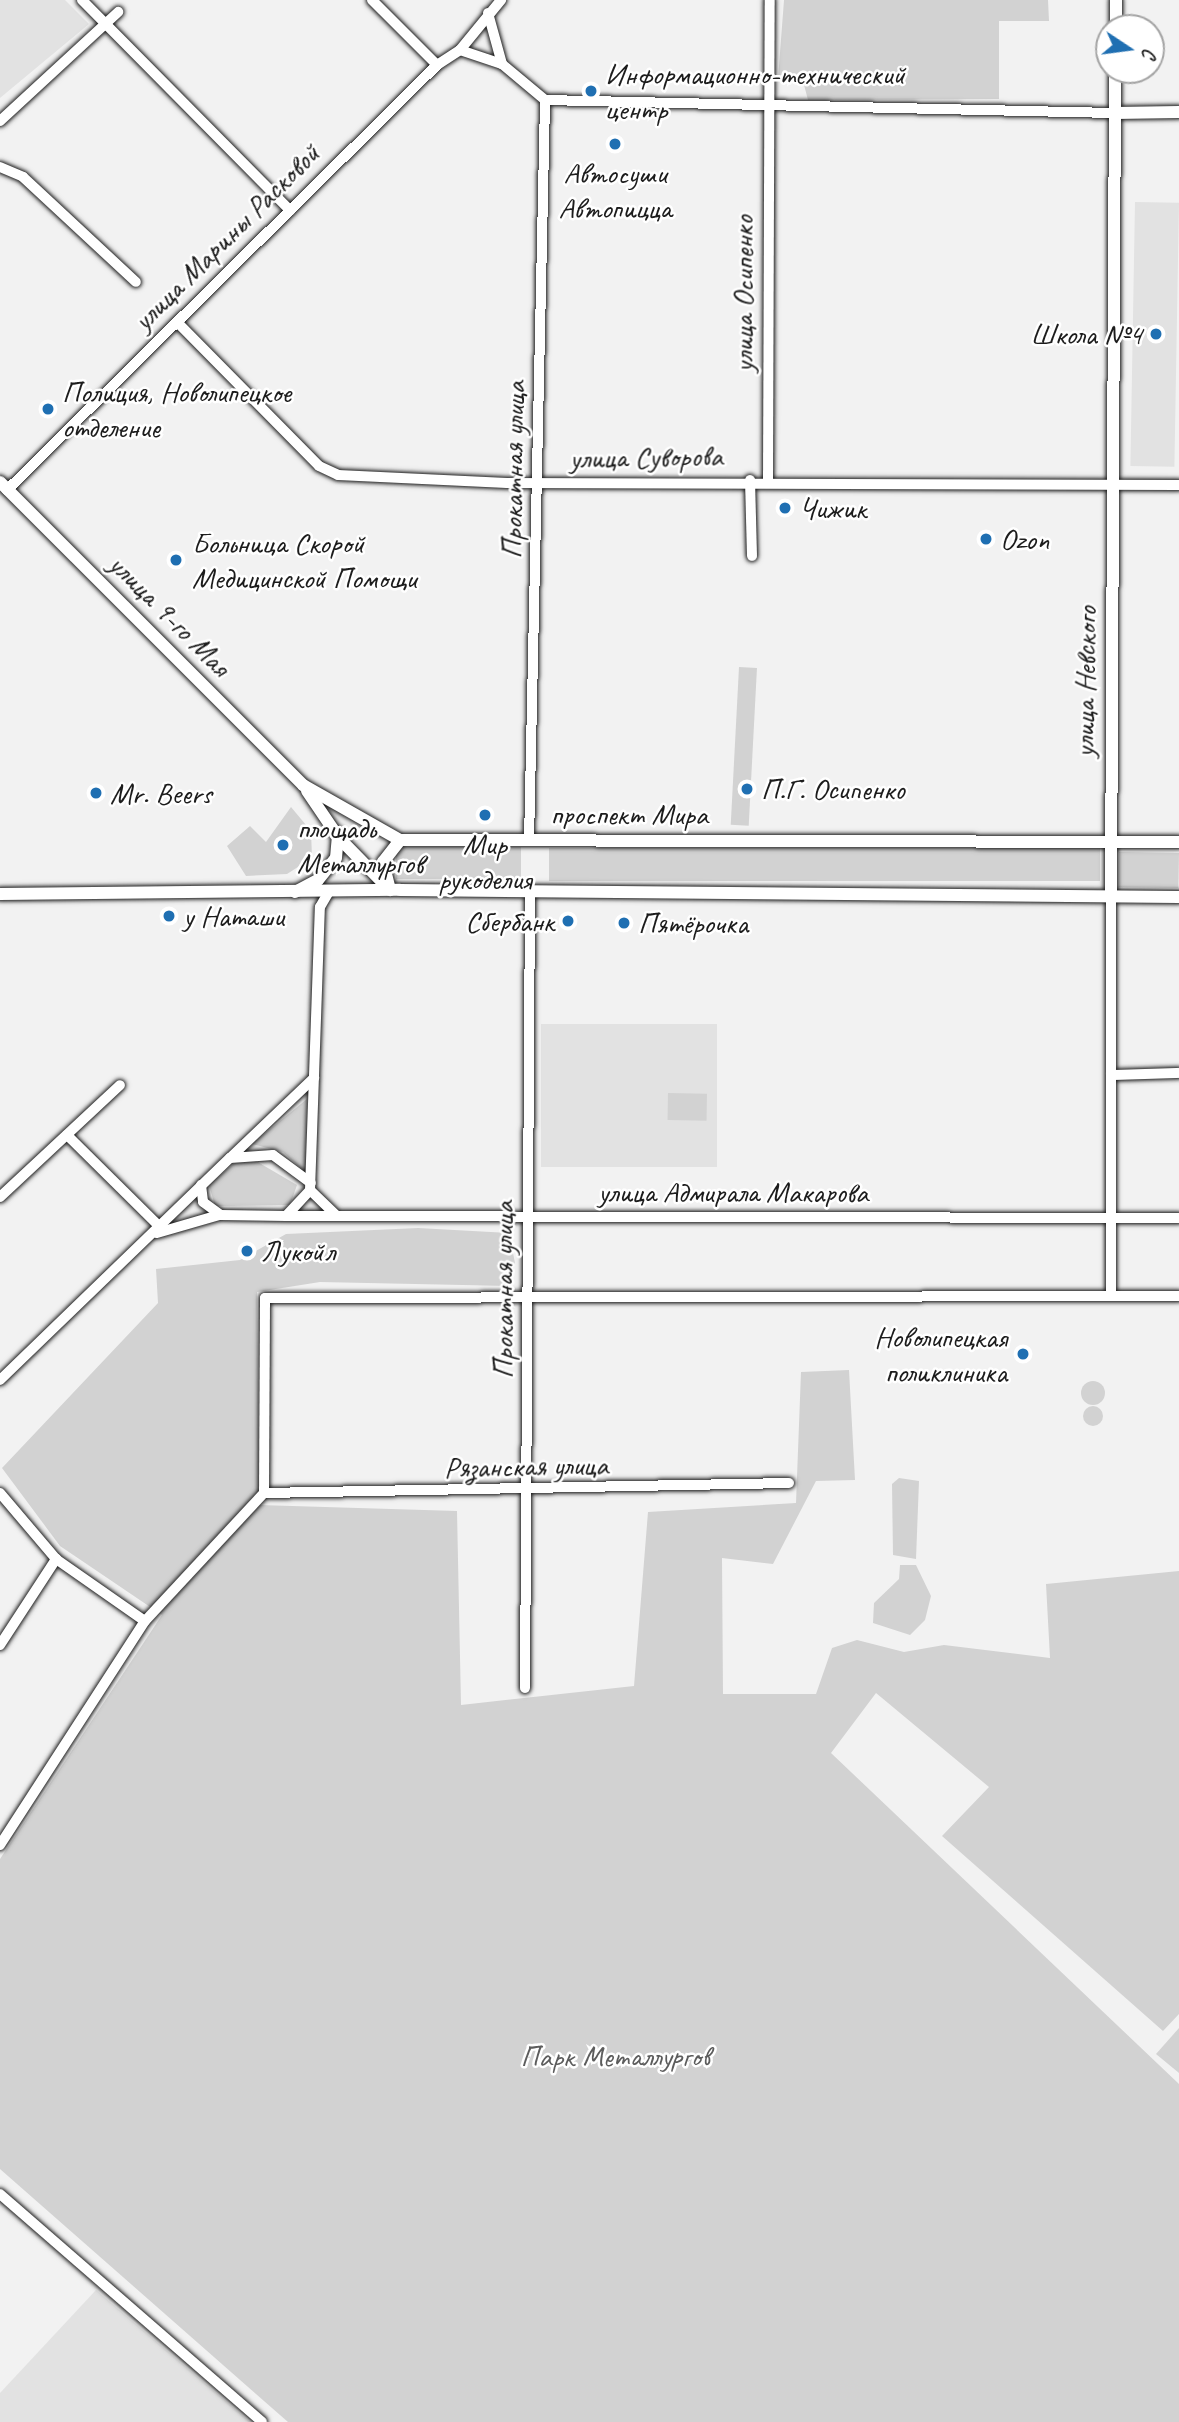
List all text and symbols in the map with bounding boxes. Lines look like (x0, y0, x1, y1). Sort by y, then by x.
north arrow (1095, 14, 1165, 84)
text: С (1136, 46, 1161, 61)
place label: Информационно-технический центр (605, 56, 905, 126)
marker: Информационно-технический центр (583, 83, 599, 99)
street label: улица Марины Расковой (125, 136, 327, 338)
marker: Автосуши Автопицца (607, 136, 623, 152)
place label: Автосуши Автопицца (559, 155, 671, 226)
street label: улица Осипенко (725, 215, 761, 373)
place label: Школа №4 (1030, 316, 1142, 352)
marker: Школа №4 (1148, 326, 1164, 342)
place label: Полиция, Новолипецкое отделение (62, 374, 291, 444)
street label: Прокатная улица (493, 380, 533, 560)
marker: Полиция, Новолипецкое отделение (40, 401, 56, 417)
street label: улица Суворова (569, 438, 723, 476)
place label: Чижик (799, 490, 866, 526)
marker: Чижик (777, 500, 793, 516)
place label: Ozon (1000, 521, 1049, 557)
place label: Больница Скорой Медицинской Помощи (192, 525, 416, 596)
marker: Ozon (978, 531, 994, 547)
street label: улица 9-го Мая (101, 546, 239, 684)
marker: Больница Скорой Медицинской Помощи (166, 550, 186, 570)
street label: улица Невского (1066, 606, 1104, 758)
place label: П.Г. Осипенко (761, 771, 905, 807)
place label: Mr. Beers (110, 775, 212, 811)
marker: П.Г. Осипенко (739, 781, 755, 797)
marker: Mr. Beers (88, 785, 104, 801)
street label: проспект Мира (550, 796, 708, 832)
marker: Мир рукоделия (477, 807, 493, 823)
place label: площадь Металлургов (297, 810, 423, 880)
place label: Мир рукоделия (439, 826, 531, 896)
marker: площадь Металлургов (275, 837, 291, 853)
place label: у Наташи (183, 898, 285, 934)
place label: Сбербанк (465, 903, 554, 939)
place label: Пятёрочка (638, 905, 748, 941)
marker: у Наташи (161, 908, 177, 924)
marker: Сбербанк (560, 913, 576, 929)
marker: Пятёрочка (616, 915, 632, 931)
street label: улица Адмирала Макарова (596, 1174, 870, 1210)
street label: Прокатная улица (485, 1200, 521, 1380)
place label: Лукойл (261, 1233, 335, 1269)
marker: Лукойл (239, 1243, 255, 1259)
place label: Новолипецкая поликлиника (874, 1319, 1007, 1390)
marker: Новолипецкая поликлиника (1013, 1344, 1033, 1364)
street label: Рязанская улица (442, 1447, 610, 1485)
park label: Парк Металлургов (522, 2038, 708, 2074)

